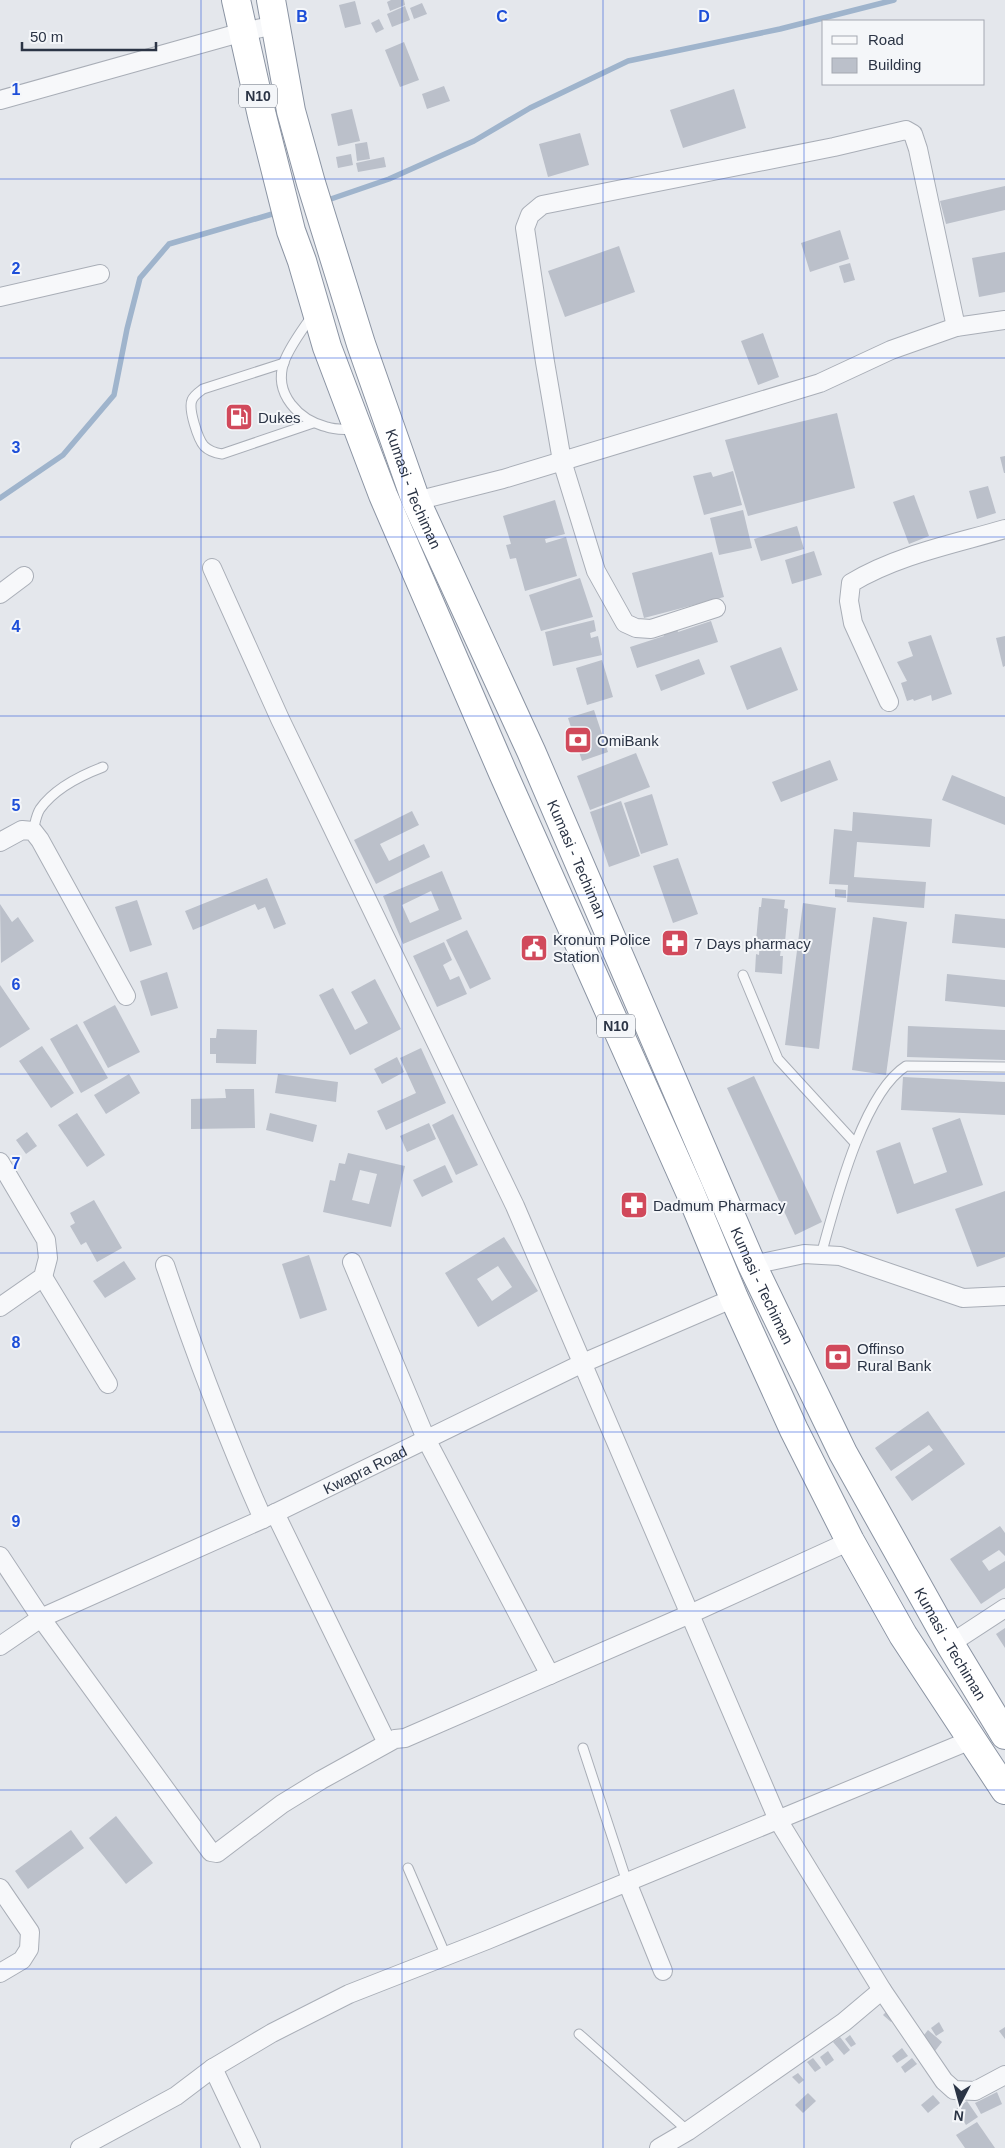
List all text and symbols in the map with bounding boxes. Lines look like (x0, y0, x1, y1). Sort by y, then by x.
text: B (296, 8, 308, 25)
text: C (496, 8, 508, 25)
text: D (698, 8, 710, 25)
scale bar (22, 20, 156, 52)
legend (822, 20, 985, 85)
text: 50 m (30, 28, 63, 45)
text: Road (868, 31, 904, 48)
text: Building (868, 56, 921, 73)
text: 1 (12, 81, 21, 98)
road number: N10 (239, 84, 277, 108)
text: 2 (12, 260, 21, 277)
fuel station icon: Dukes (224, 402, 254, 432)
place label: Dukes (258, 409, 301, 426)
street label: Kumasi - Techiman (383, 426, 445, 551)
text: 3 (12, 439, 21, 456)
text: 4 (12, 618, 21, 635)
bank icon: OmiBank (563, 725, 593, 755)
place label: OmiBank (597, 732, 659, 749)
text: 5 (12, 797, 21, 814)
street label: Kumasi - Techiman (544, 797, 610, 921)
pharmacy icon: 7 Days pharmacy (660, 928, 690, 958)
place label: Kronum Police Station (553, 931, 651, 965)
public building icon: Kronum Police Station (519, 933, 549, 963)
place label: 7 Days pharmacy (694, 935, 811, 952)
text: 6 (12, 976, 21, 993)
road number: N10 (597, 1014, 635, 1038)
text: 7 (12, 1155, 21, 1172)
pharmacy icon: Dadmum Pharmacy (619, 1190, 649, 1220)
place label: Dadmum Pharmacy (653, 1197, 786, 1214)
street label: Kumasi - Techiman (728, 1224, 797, 1347)
text: 8 (12, 1334, 21, 1351)
place label: Offinso Rural Bank (857, 1340, 932, 1374)
bank icon: Offinso Rural Bank (823, 1342, 853, 1372)
street label: Kwapra Road (320, 1442, 409, 1497)
text: 9 (12, 1513, 21, 1530)
street label: Kumasi - Techiman (912, 1584, 990, 1703)
north arrow (935, 2078, 985, 2128)
text: N (953, 2107, 965, 2124)

